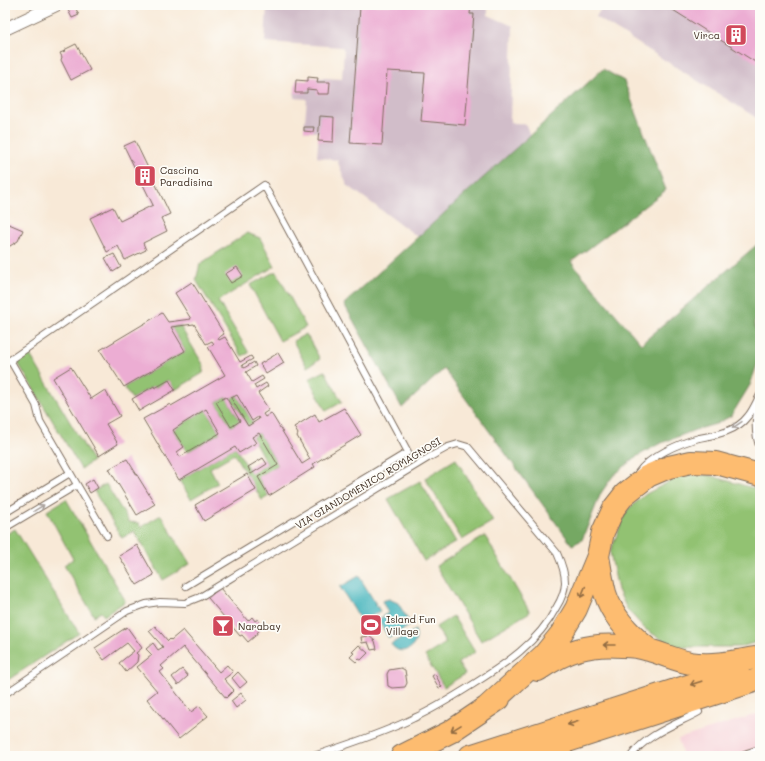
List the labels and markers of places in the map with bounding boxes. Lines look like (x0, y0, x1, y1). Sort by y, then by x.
building icon: Virca (723, 22, 749, 48)
place label: Virca (693, 28, 720, 42)
building icon: Cascina Paradisina (132, 163, 158, 189)
place label: Cascina Paradisina (160, 163, 213, 189)
sports icon: Island Fun Village (358, 612, 384, 638)
place label: Island Fun Village (386, 612, 436, 638)
bar icon: Narabay (210, 613, 236, 639)
place label: Narabay (238, 619, 281, 633)

